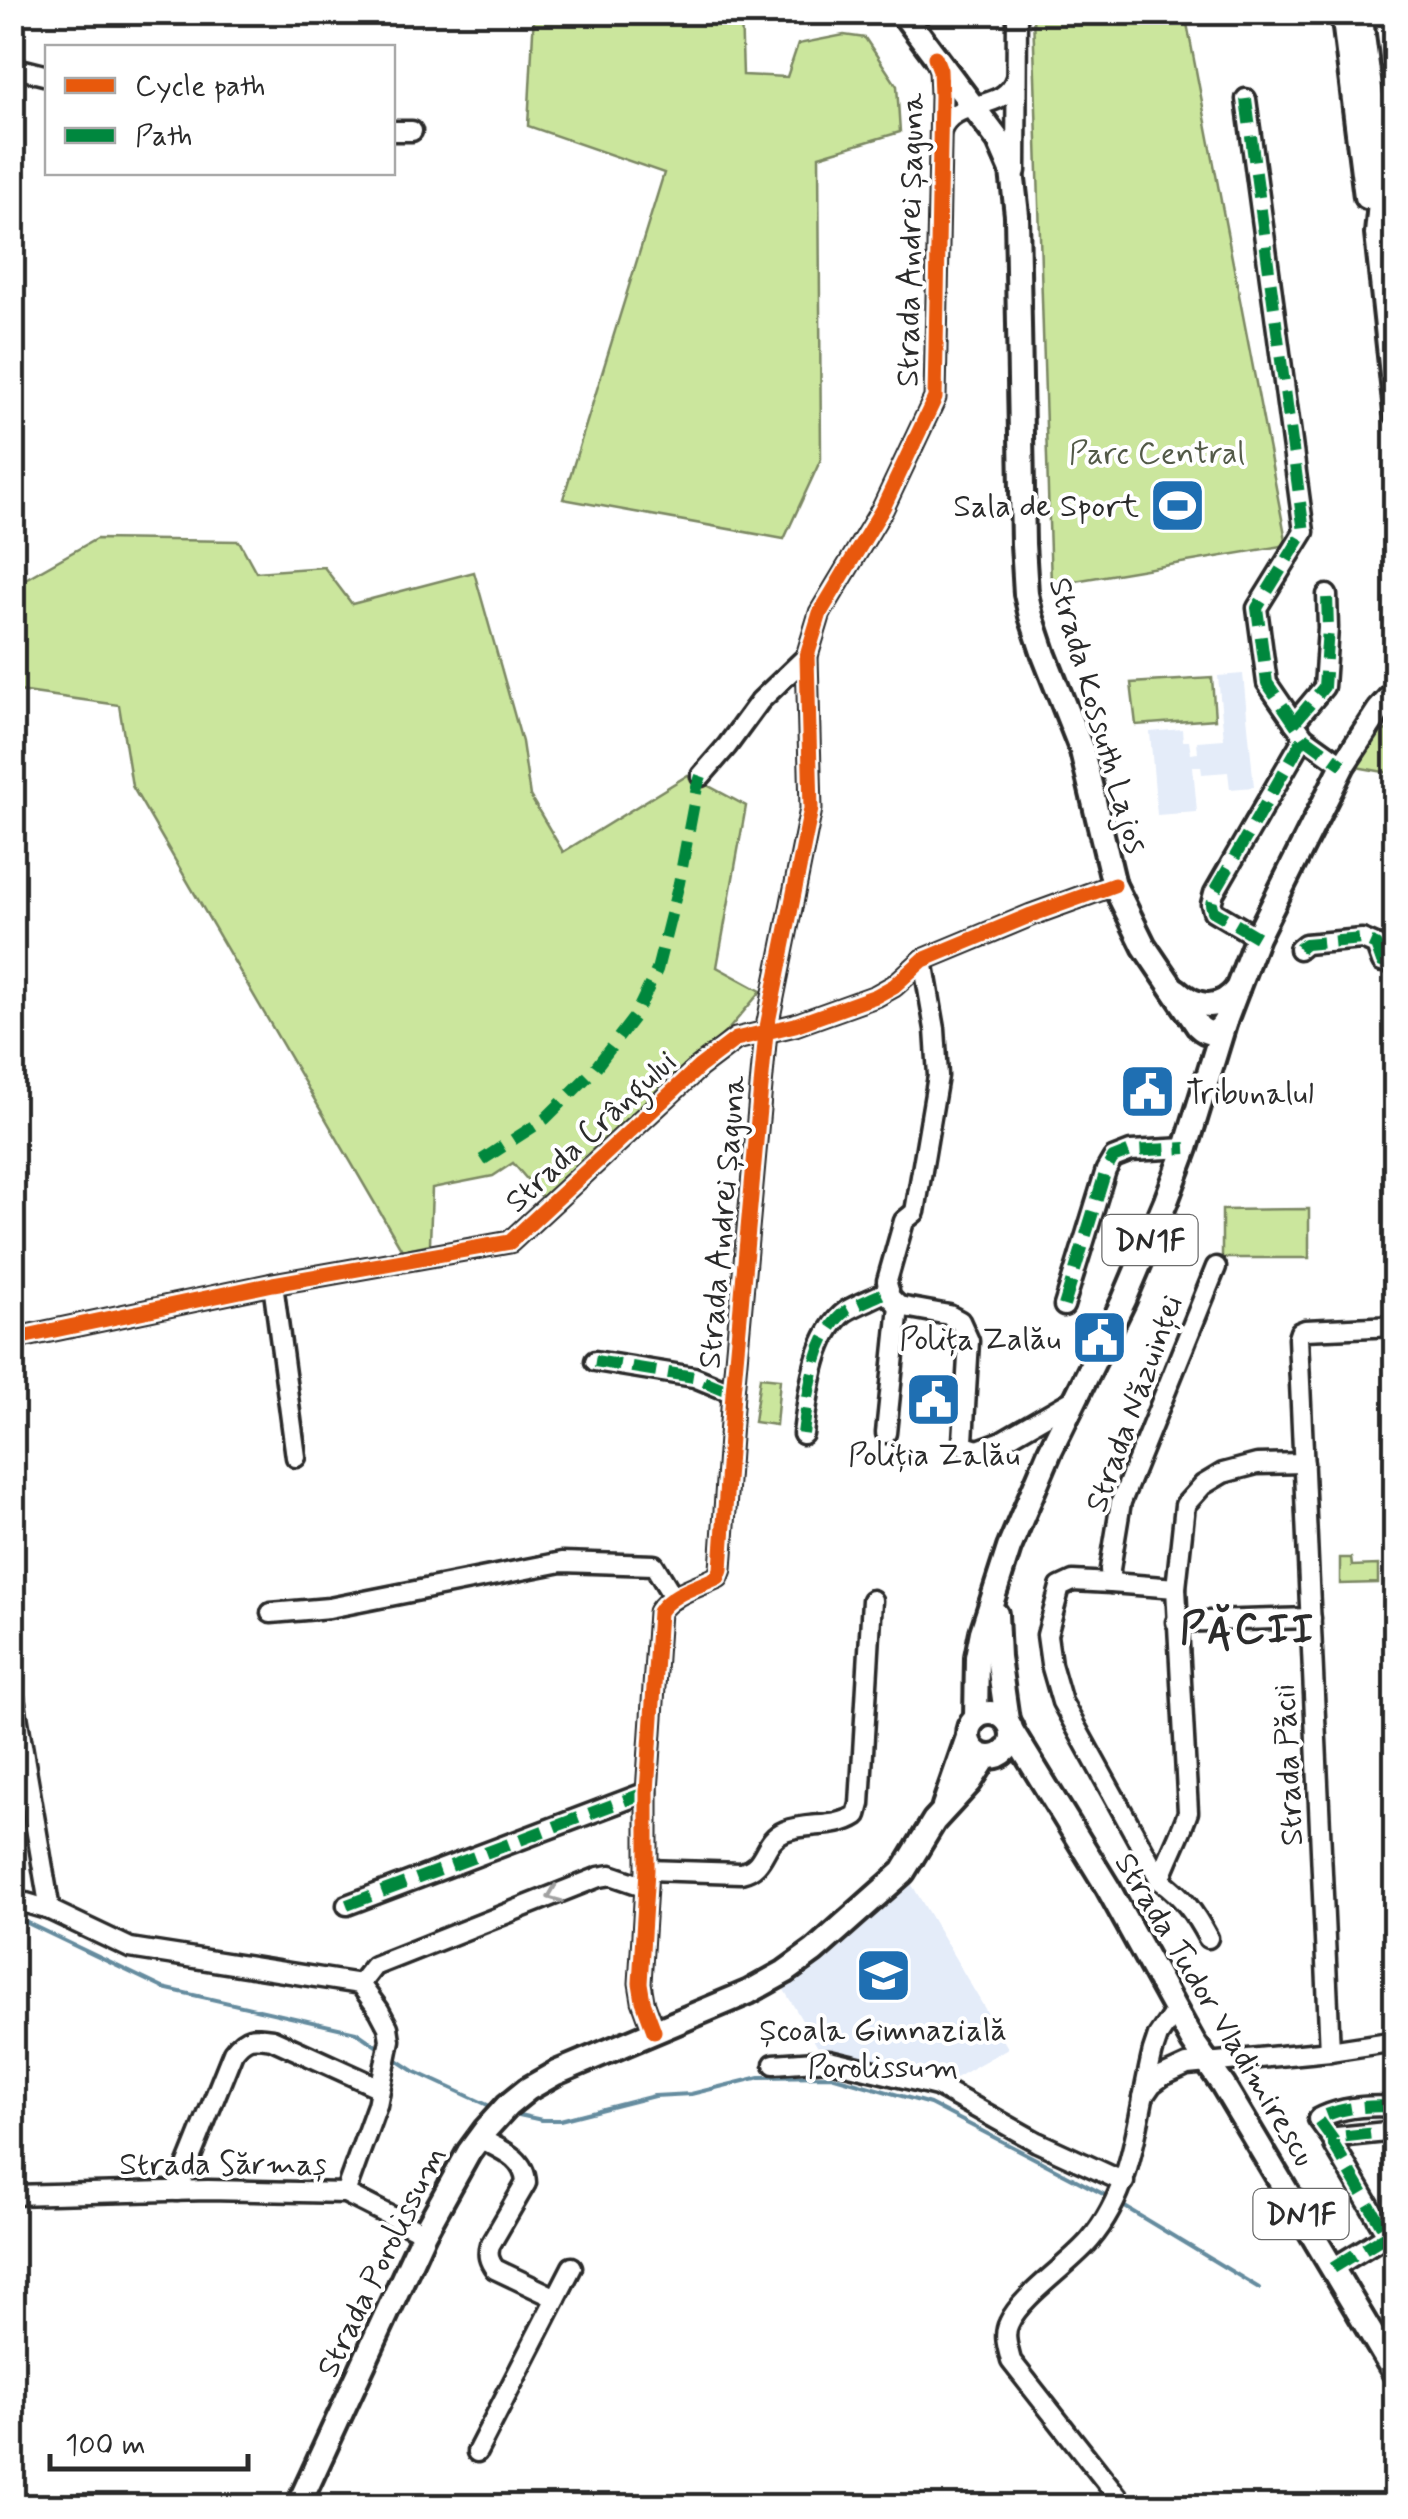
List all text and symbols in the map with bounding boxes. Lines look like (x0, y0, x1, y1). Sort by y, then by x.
legend (45, 45, 395, 175)
text: Cycle path (135, 67, 266, 106)
street label: Strada Andrei Șaguna (887, 92, 935, 388)
text: Path (135, 117, 193, 156)
park label: Parc Central (1069, 433, 1245, 475)
sports icon: Sala de Sport (1148, 475, 1208, 535)
place label: Sala de Sport (953, 486, 1139, 528)
street label: Strada Kossuth Lajos (1038, 573, 1157, 858)
street label: Strada Crângului (497, 1042, 688, 1225)
public building icon: Tribunalul (1117, 1062, 1177, 1122)
street label: Strada Andrei Șaguna (689, 1073, 757, 1371)
place label: Tribunalul (1186, 1073, 1314, 1115)
road number: DN1F (1102, 1215, 1198, 1265)
street label: Strada Năzuinței (1076, 1289, 1194, 1518)
public building icon: Polița Zalău (1070, 1308, 1130, 1368)
place label: Polița Zalău (899, 1319, 1061, 1361)
public building icon: Poliția Zalău (904, 1370, 964, 1430)
place label: Poliția Zalău (848, 1435, 1020, 1477)
district label: PĂCII (1180, 1603, 1316, 1658)
street label: Strada Păcii (1264, 1683, 1314, 1847)
street label: Strada Tudor Vladimirescu (1104, 1845, 1325, 2175)
one-way arrow (546, 1883, 563, 1904)
school or university icon: Școala Gimnazială Porolissum (853, 1945, 913, 2005)
place label: Școala Gimnazială Porolissum (759, 2010, 1007, 2089)
street label: Strada Porolissum (308, 2139, 456, 2385)
street label: Strada Sărmaș (119, 2144, 327, 2186)
road number: DN1F (1254, 2189, 1348, 2239)
scale bar (50, 2409, 248, 2471)
text: 100 m (65, 2426, 146, 2465)

